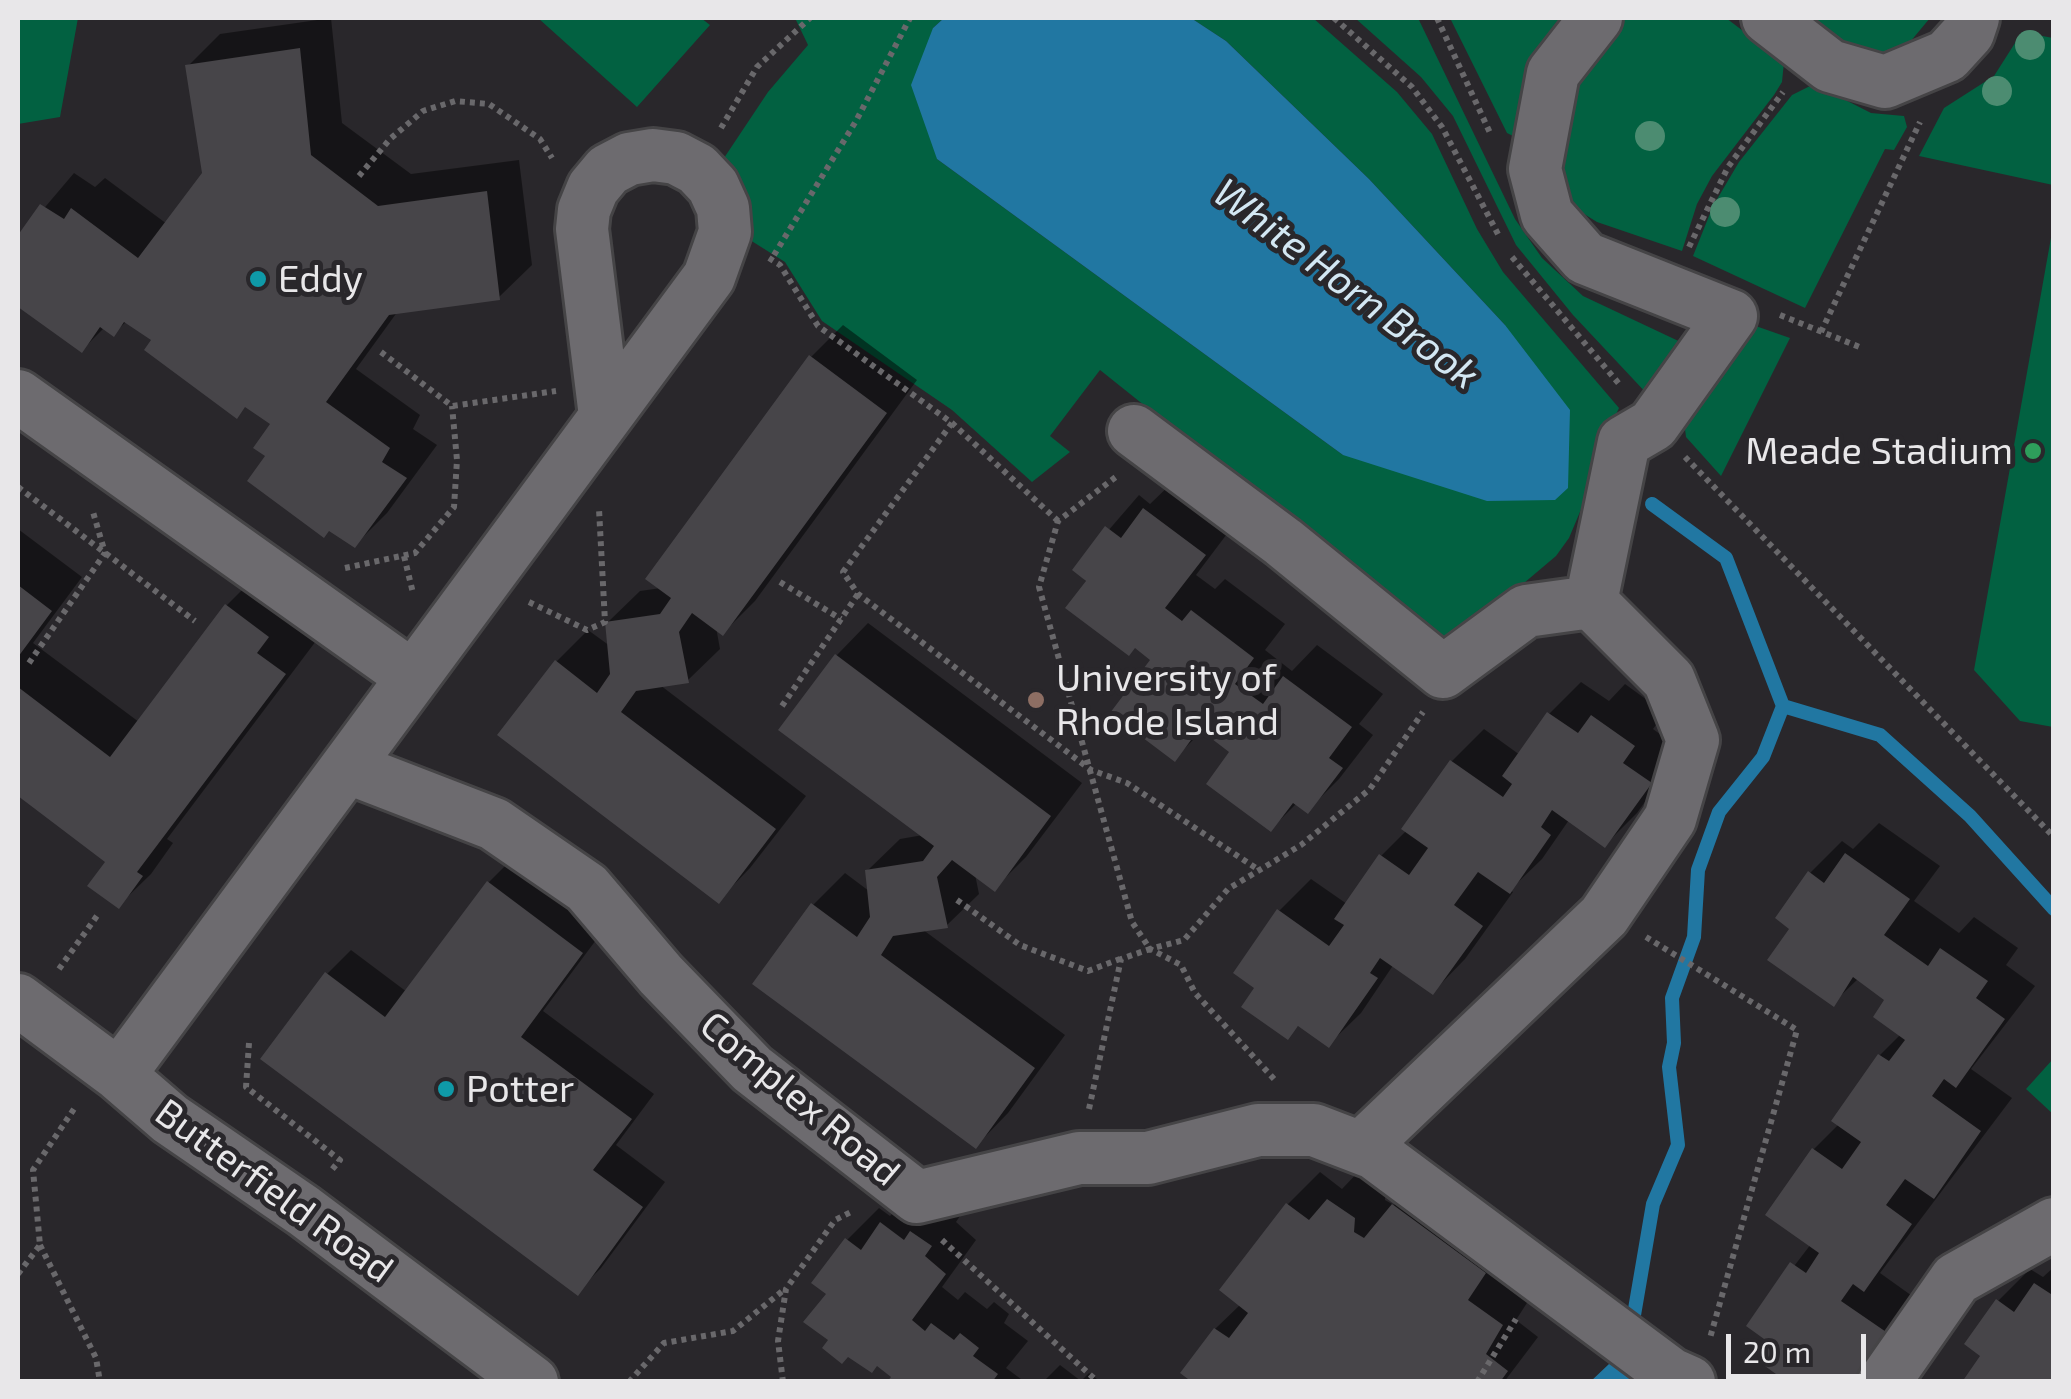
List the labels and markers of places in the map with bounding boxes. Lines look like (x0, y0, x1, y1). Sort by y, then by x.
place label: Eddy (278, 256, 363, 302)
marker: Eddy (247, 268, 269, 290)
place label: Meade Stadium (1745, 428, 2013, 474)
marker: Meade Stadium (2022, 440, 2044, 462)
place label: University of Rhode Island (1056, 655, 1279, 744)
marker: University of Rhode Island (1025, 689, 1047, 711)
place label: Potter (466, 1066, 574, 1112)
marker: Potter (435, 1078, 457, 1100)

